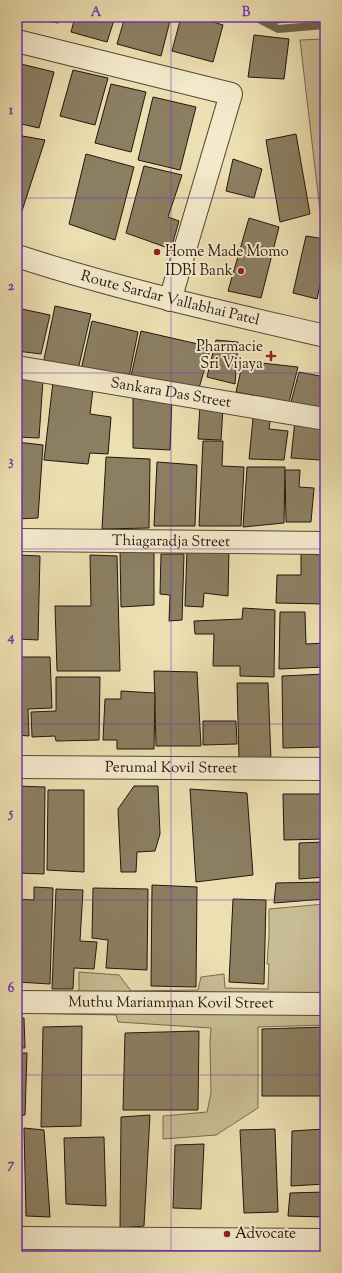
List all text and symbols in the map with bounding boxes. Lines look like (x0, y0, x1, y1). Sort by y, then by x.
text: A (91, 4, 102, 22)
text: B (242, 4, 251, 22)
text: 1 (9, 102, 14, 120)
place label: Home Made Momo (165, 242, 289, 263)
marker: Home Made Momo (152, 247, 162, 257)
place label: IDBI Bank (165, 261, 233, 282)
street label: Route Sardar Vallabhai Patel (78, 266, 262, 331)
marker: IDBI Bank (236, 266, 246, 276)
text: 2 (8, 278, 15, 296)
place label: Pharmacie Sri Vijaya (196, 337, 263, 375)
marker: Pharmacie Sri Vijaya (266, 351, 276, 361)
street label: Sankara Das Street (109, 372, 233, 413)
text: 3 (8, 453, 14, 471)
street label: Thiagaradja Street (112, 530, 230, 553)
text: 4 (7, 629, 15, 647)
street label: Perumal Kovil Street (105, 757, 237, 779)
text: 5 (8, 805, 14, 823)
text: 6 (8, 980, 15, 998)
street label: Muthu Mariamman Kovil Street (68, 992, 274, 1014)
text: 7 (8, 1156, 15, 1174)
place label: Advocate (235, 1224, 296, 1245)
marker: Advocate (222, 1229, 232, 1239)

